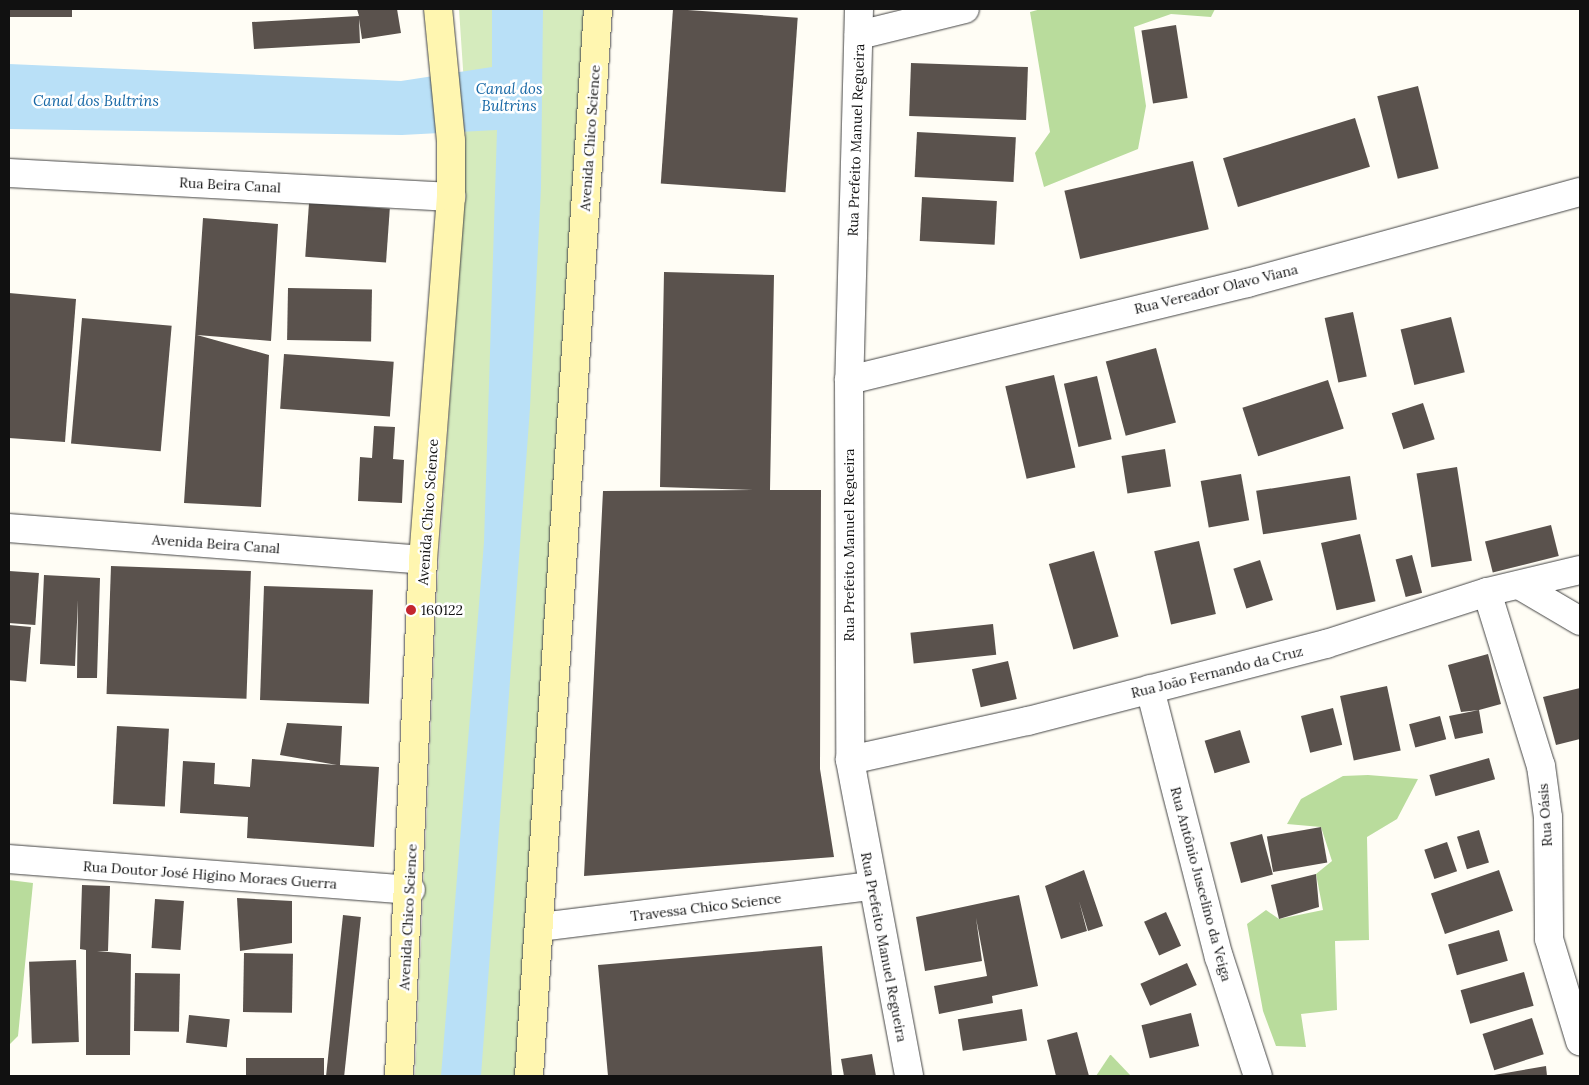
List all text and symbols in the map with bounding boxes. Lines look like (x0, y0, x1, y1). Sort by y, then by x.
street label: Rua Prefeito Manuel Regueira (844, 43, 868, 237)
street label: Avenida Chico Science (577, 64, 603, 212)
water label: Canal dos Bultrins (476, 79, 542, 114)
water label: Canal dos Bultrins (33, 92, 159, 110)
street label: Rua Beira Canal (179, 174, 281, 196)
street label: Rua Vereador Olavo Viana (1132, 261, 1300, 317)
street label: Avenida Chico Science (415, 438, 441, 586)
street label: Rua Prefeito Manuel Regueira (841, 449, 857, 641)
street label: Avenida Beira Canal (151, 531, 281, 557)
place label: 160122 (421, 602, 463, 618)
marker: 160122 (405, 604, 417, 616)
street label: Rua João Fernando da Cruz (1129, 642, 1305, 702)
street label: Rua Oásis (1534, 783, 1556, 847)
street label: Rua Antônio Juscelino da Veiga (1167, 785, 1235, 983)
street label: Avenida Chico Science (396, 843, 420, 991)
street label: Rua Prefeito Manuel Regueira (857, 851, 911, 1043)
street label: Rua Doutor José Higino Moraes Guerra (83, 858, 337, 892)
street label: Travessa Chico Science (630, 889, 782, 925)

